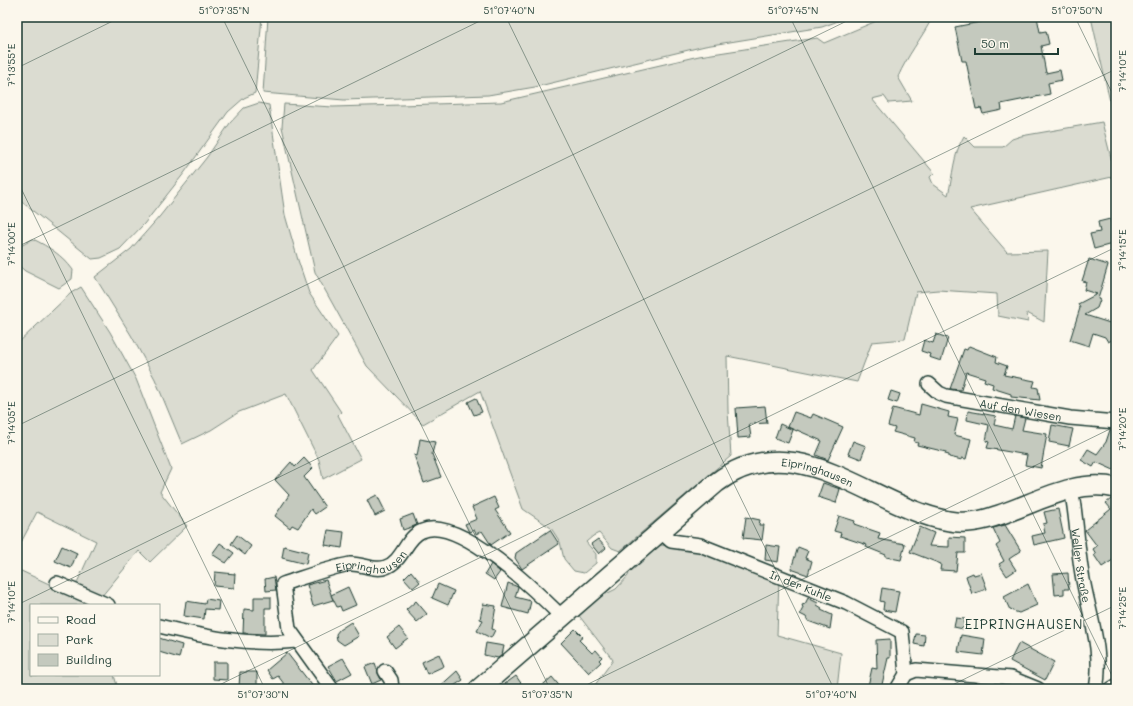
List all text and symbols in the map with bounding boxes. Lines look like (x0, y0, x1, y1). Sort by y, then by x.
text: 51°07'35"N (199, 3, 249, 17)
text: 51°07'40"N (483, 3, 535, 17)
text: 51°07'45"N (768, 3, 818, 17)
text: 51°07'50"N (1052, 3, 1103, 17)
scale bar (975, 30, 1058, 56)
text: 50 m (981, 35, 1009, 51)
text: 7°13'55"E (4, 43, 18, 86)
text: 7°14'10"E (1115, 50, 1129, 92)
text: 7°14'00"E (4, 222, 18, 266)
text: 7°14'15"E (1115, 229, 1129, 271)
street label: Auf den Wiesen (979, 395, 1063, 424)
text: 7°14'05"E (4, 401, 18, 445)
text: 7°14'20"E (1115, 407, 1129, 450)
street label: Eipringhausen (781, 454, 856, 489)
street label: Weller Straße (1069, 527, 1095, 604)
street label: Eipringhausen (334, 547, 409, 576)
street label: In der Kuhle (768, 566, 835, 604)
text: 7°14'10"E (4, 581, 18, 623)
text: 7°14'25"E (1115, 586, 1129, 629)
legend (30, 604, 160, 676)
text: Road (66, 611, 96, 627)
district label: EIPRINGHAUSEN (965, 615, 1083, 632)
text: Park (66, 631, 93, 647)
text: Building (66, 651, 112, 667)
text: 51°07'30"N (237, 687, 289, 701)
text: 51°07'35"N (522, 687, 572, 701)
text: 51°07'40"N (805, 687, 857, 701)

